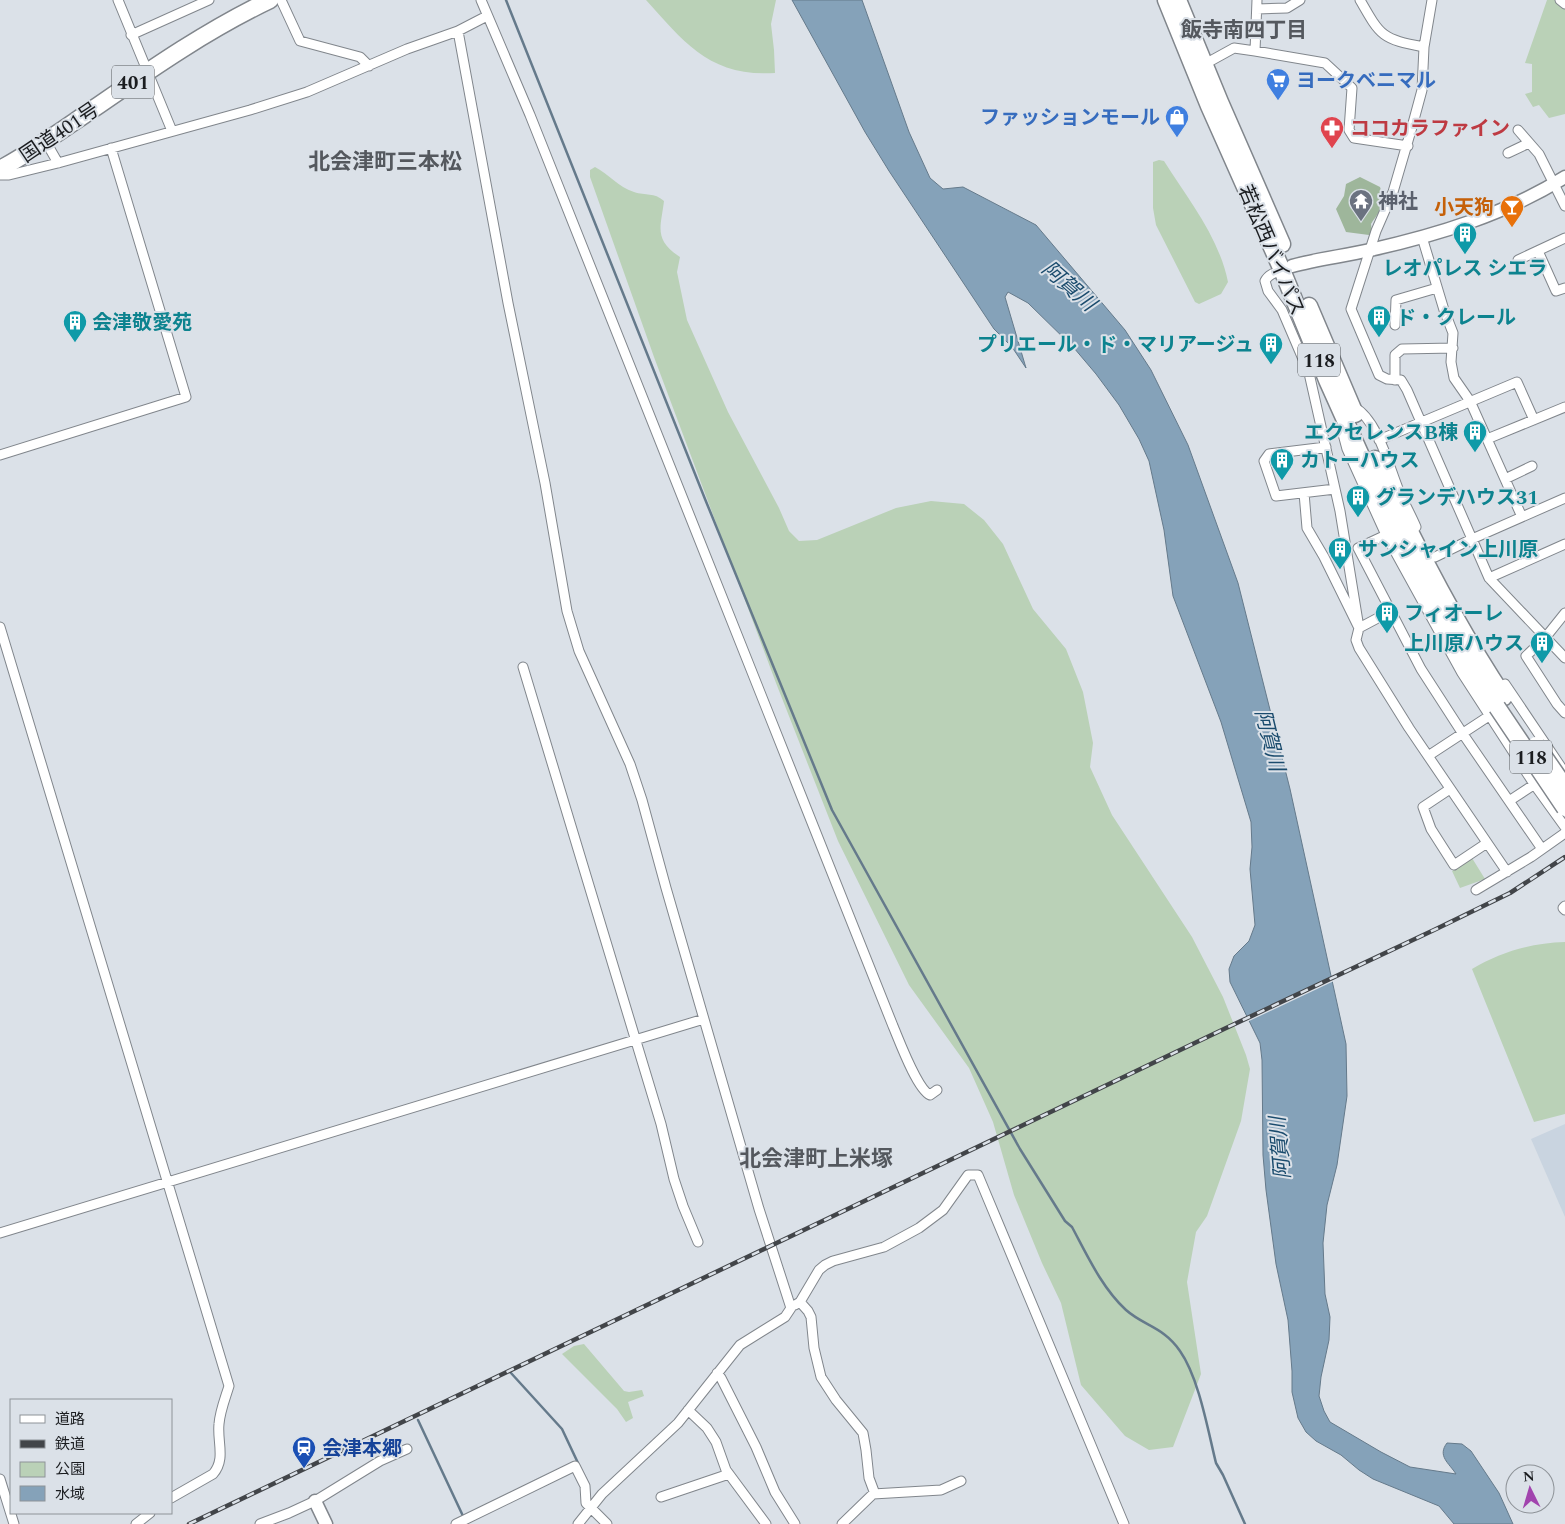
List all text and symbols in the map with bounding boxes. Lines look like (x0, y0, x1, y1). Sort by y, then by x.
district label: 飯寺南四丁目 (1180, 15, 1307, 47)
road number: 401 (112, 65, 154, 98)
place label: ヨークベニマル (1296, 66, 1436, 96)
supermarket icon: ヨークベニマル (1265, 67, 1291, 101)
street label: 国道401号 (14, 95, 105, 170)
place label: ファッションモール (980, 103, 1160, 133)
shop icon: ファッションモール (1164, 104, 1190, 138)
place label: ココカラファイン (1350, 114, 1510, 144)
pharmacy icon: ココカラファイン (1319, 115, 1345, 149)
district label: 北会津町三本松 (308, 146, 462, 179)
street label: 若松西バイパス (1230, 180, 1312, 321)
place label: 神社 (1378, 187, 1418, 217)
temple icon: 神社 (1348, 188, 1374, 222)
place label: 小天狗 (1434, 193, 1494, 223)
bar icon: 小天狗 (1499, 194, 1525, 228)
building icon: レオパレス シエラ (1452, 221, 1478, 255)
water label: 阿賀川 (1034, 254, 1104, 321)
place label: レオパレス シエラ (1383, 254, 1548, 284)
place label: ド・クレール (1396, 303, 1516, 333)
building icon: ド・クレール (1366, 304, 1392, 338)
place label: 会津敬愛苑 (92, 308, 192, 338)
building icon: 会津敬愛苑 (62, 309, 88, 343)
place label: プリエール・ド・マリアージュ (977, 330, 1254, 360)
building icon: プリエール・ド・マリアージュ (1258, 331, 1284, 365)
road number: 118 (1298, 344, 1340, 376)
place label: エクセレンスB棟 (1304, 418, 1458, 448)
building icon: エクセレンスB棟 (1462, 419, 1488, 453)
place label: カトーハウス (1300, 446, 1420, 476)
building icon: カトーハウス (1269, 447, 1295, 481)
place label: グランデハウス31 (1376, 483, 1538, 513)
building icon: グランデハウス31 (1345, 484, 1371, 518)
place label: サンシャイン上川原 (1358, 535, 1538, 565)
building icon: サンシャイン上川原 (1327, 536, 1353, 570)
place label: フィオーレ (1404, 599, 1504, 629)
building icon: フィオーレ (1374, 600, 1400, 634)
place label: 上川原ハウス (1404, 629, 1524, 659)
building icon: 上川原ハウス (1529, 630, 1555, 664)
water label: 阿賀川 (1246, 706, 1293, 777)
road number: 118 (1510, 740, 1552, 774)
water label: 阿賀川 (1262, 1113, 1300, 1181)
district label: 北会津町上米塚 (739, 1143, 893, 1176)
legend (10, 1399, 172, 1514)
text: 道路 (55, 1408, 85, 1431)
text: 鉄道 (55, 1433, 85, 1456)
place label: 会津本郷 (322, 1434, 402, 1464)
station icon: 会津本郷 (291, 1435, 317, 1469)
text: 公園 (55, 1458, 85, 1481)
north arrow (1505, 1464, 1555, 1514)
text: N (1522, 1466, 1536, 1488)
text: 水域 (55, 1483, 85, 1506)

